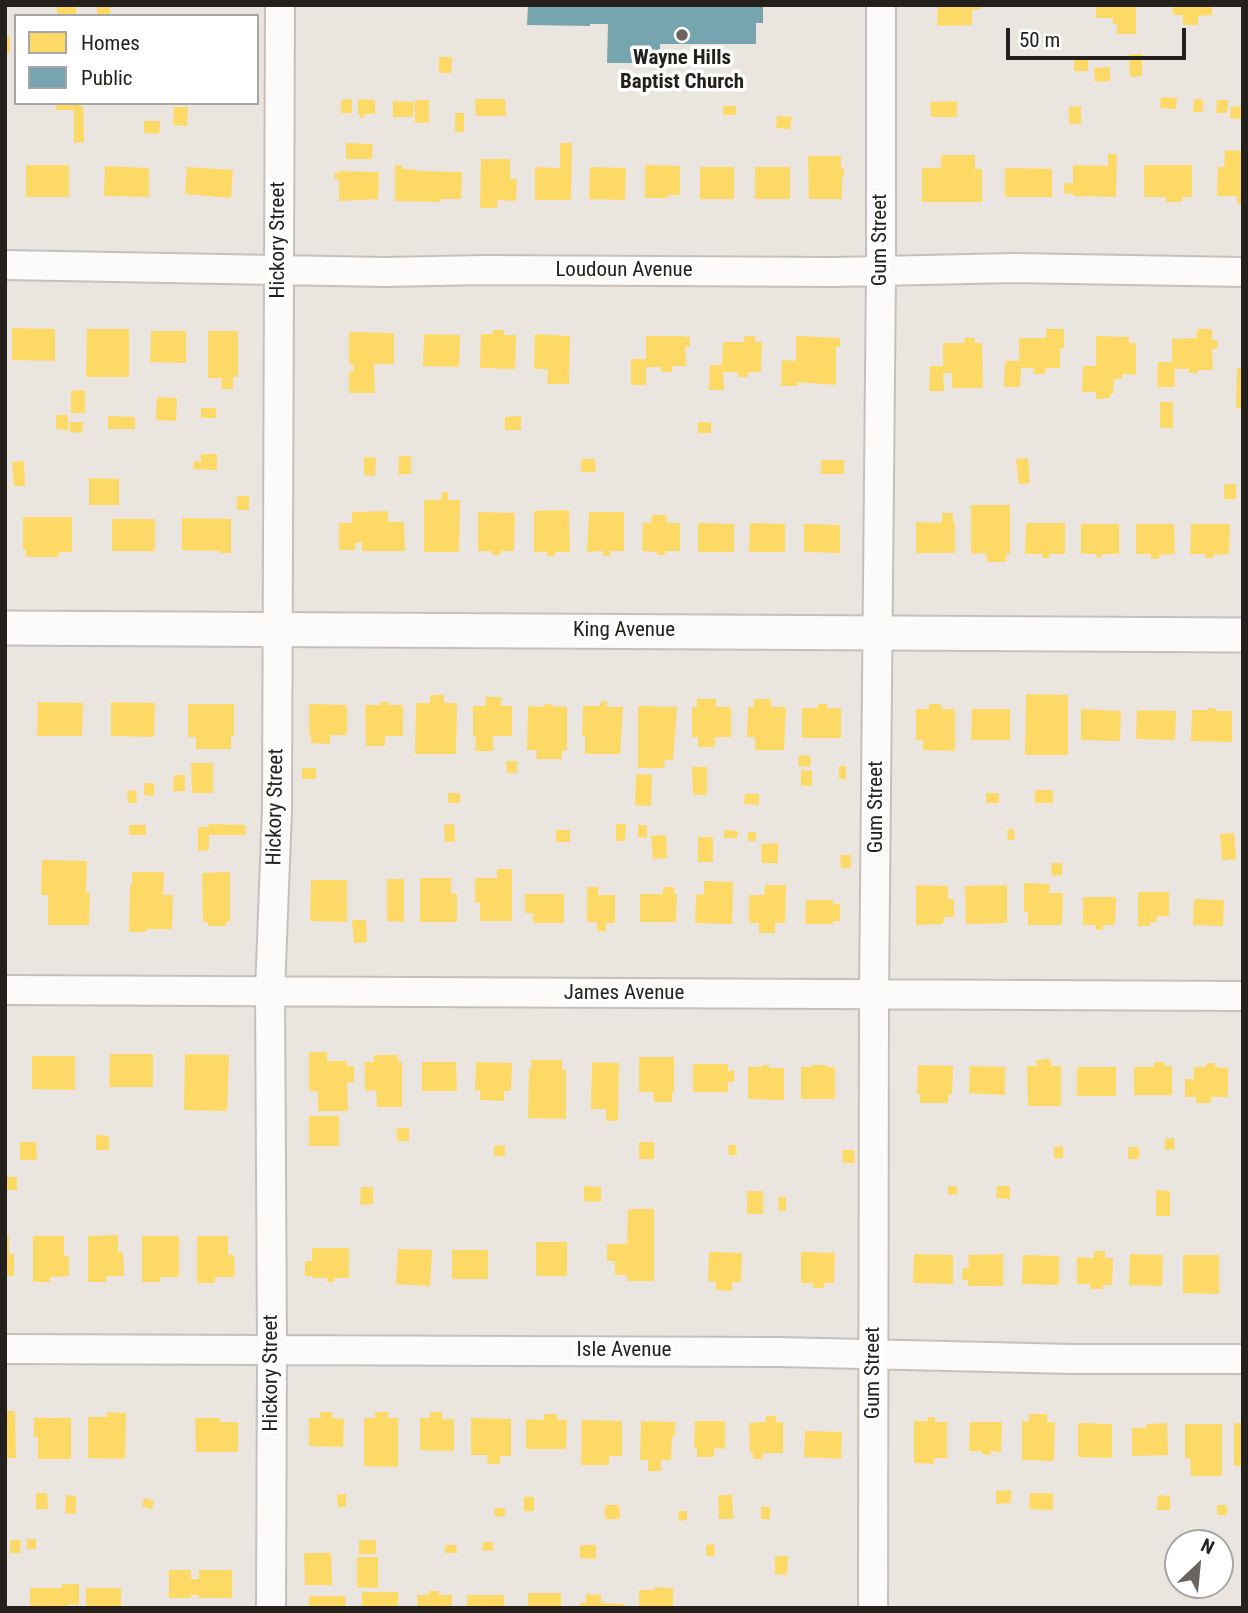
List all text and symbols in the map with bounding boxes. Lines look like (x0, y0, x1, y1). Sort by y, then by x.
legend (14, 14, 259, 105)
scale bar (1010, 14, 1190, 58)
marker: Wayne Hills Baptist Church (674, 27, 690, 43)
text: 50 m (1019, 28, 1060, 52)
text: Homes (81, 31, 140, 55)
place label: Wayne Hills Baptist Church (620, 46, 744, 96)
text: Public (81, 66, 133, 90)
street label: Hickory Street (266, 182, 292, 298)
street label: Gum Street (868, 194, 894, 286)
street label: Loudoun Avenue (555, 258, 693, 284)
street label: King Avenue (573, 618, 675, 644)
street label: Hickory Street (262, 748, 290, 866)
street label: Gum Street (864, 761, 890, 853)
street label: James Avenue (564, 981, 684, 1007)
street label: Hickory Street (259, 1315, 285, 1431)
street label: Gum Street (861, 1327, 887, 1419)
street label: Isle Avenue (577, 1338, 671, 1364)
north arrow (1164, 1529, 1234, 1599)
text: N (1197, 1534, 1218, 1559)

